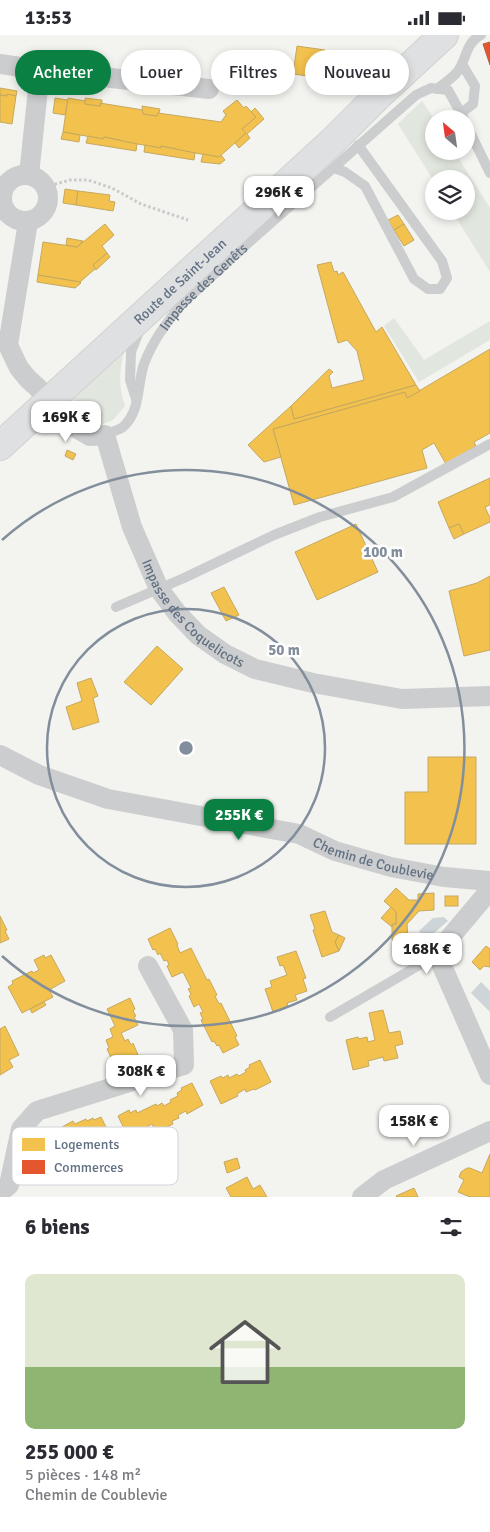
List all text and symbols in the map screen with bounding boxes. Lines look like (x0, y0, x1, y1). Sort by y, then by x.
text: 13:53 (25, 6, 72, 30)
chip: Acheter (15, 50, 111, 95)
chip: Louer (121, 50, 201, 95)
chip: Filtres (211, 50, 295, 95)
chip: Nouveau (305, 50, 409, 95)
north arrow (425, 110, 475, 160)
map controls (425, 110, 475, 220)
button: layers (425, 170, 475, 220)
pin: 296K € (238, 175, 320, 218)
text: 296K € (255, 182, 303, 202)
street label: Route de Saint-Jean (130, 235, 230, 328)
street label: Impasse des Genêts (156, 240, 251, 334)
pin: 169K € (25, 401, 107, 443)
text: 169K € (42, 407, 90, 427)
text: 100 m (363, 543, 403, 561)
street label: Impasse des Coquelicots (138, 557, 247, 671)
text: 50 m (268, 641, 300, 659)
centre of rings (177, 739, 195, 757)
pin: 255K € (198, 799, 280, 841)
text: 255K € (215, 805, 263, 825)
street label: Chemin de Coublevie (310, 834, 435, 884)
pin: 168K € (386, 933, 468, 975)
text: 168K € (403, 939, 451, 959)
pin: 308K € (100, 1055, 182, 1097)
text: 308K € (117, 1061, 165, 1081)
pin: 158K € (373, 1105, 455, 1147)
text: 158K € (390, 1111, 438, 1131)
legend (12, 1127, 178, 1185)
text: Logements (54, 1136, 119, 1153)
text: Commerces (54, 1159, 124, 1176)
icon: filters (437, 1213, 465, 1241)
text: 6 biens (25, 1214, 90, 1240)
icon: home (200, 1307, 290, 1397)
text: 255 000 € (25, 1439, 114, 1465)
text: 5 pièces · 148 m² (25, 1465, 141, 1485)
text: Chemin de Coublevie (25, 1485, 168, 1505)

